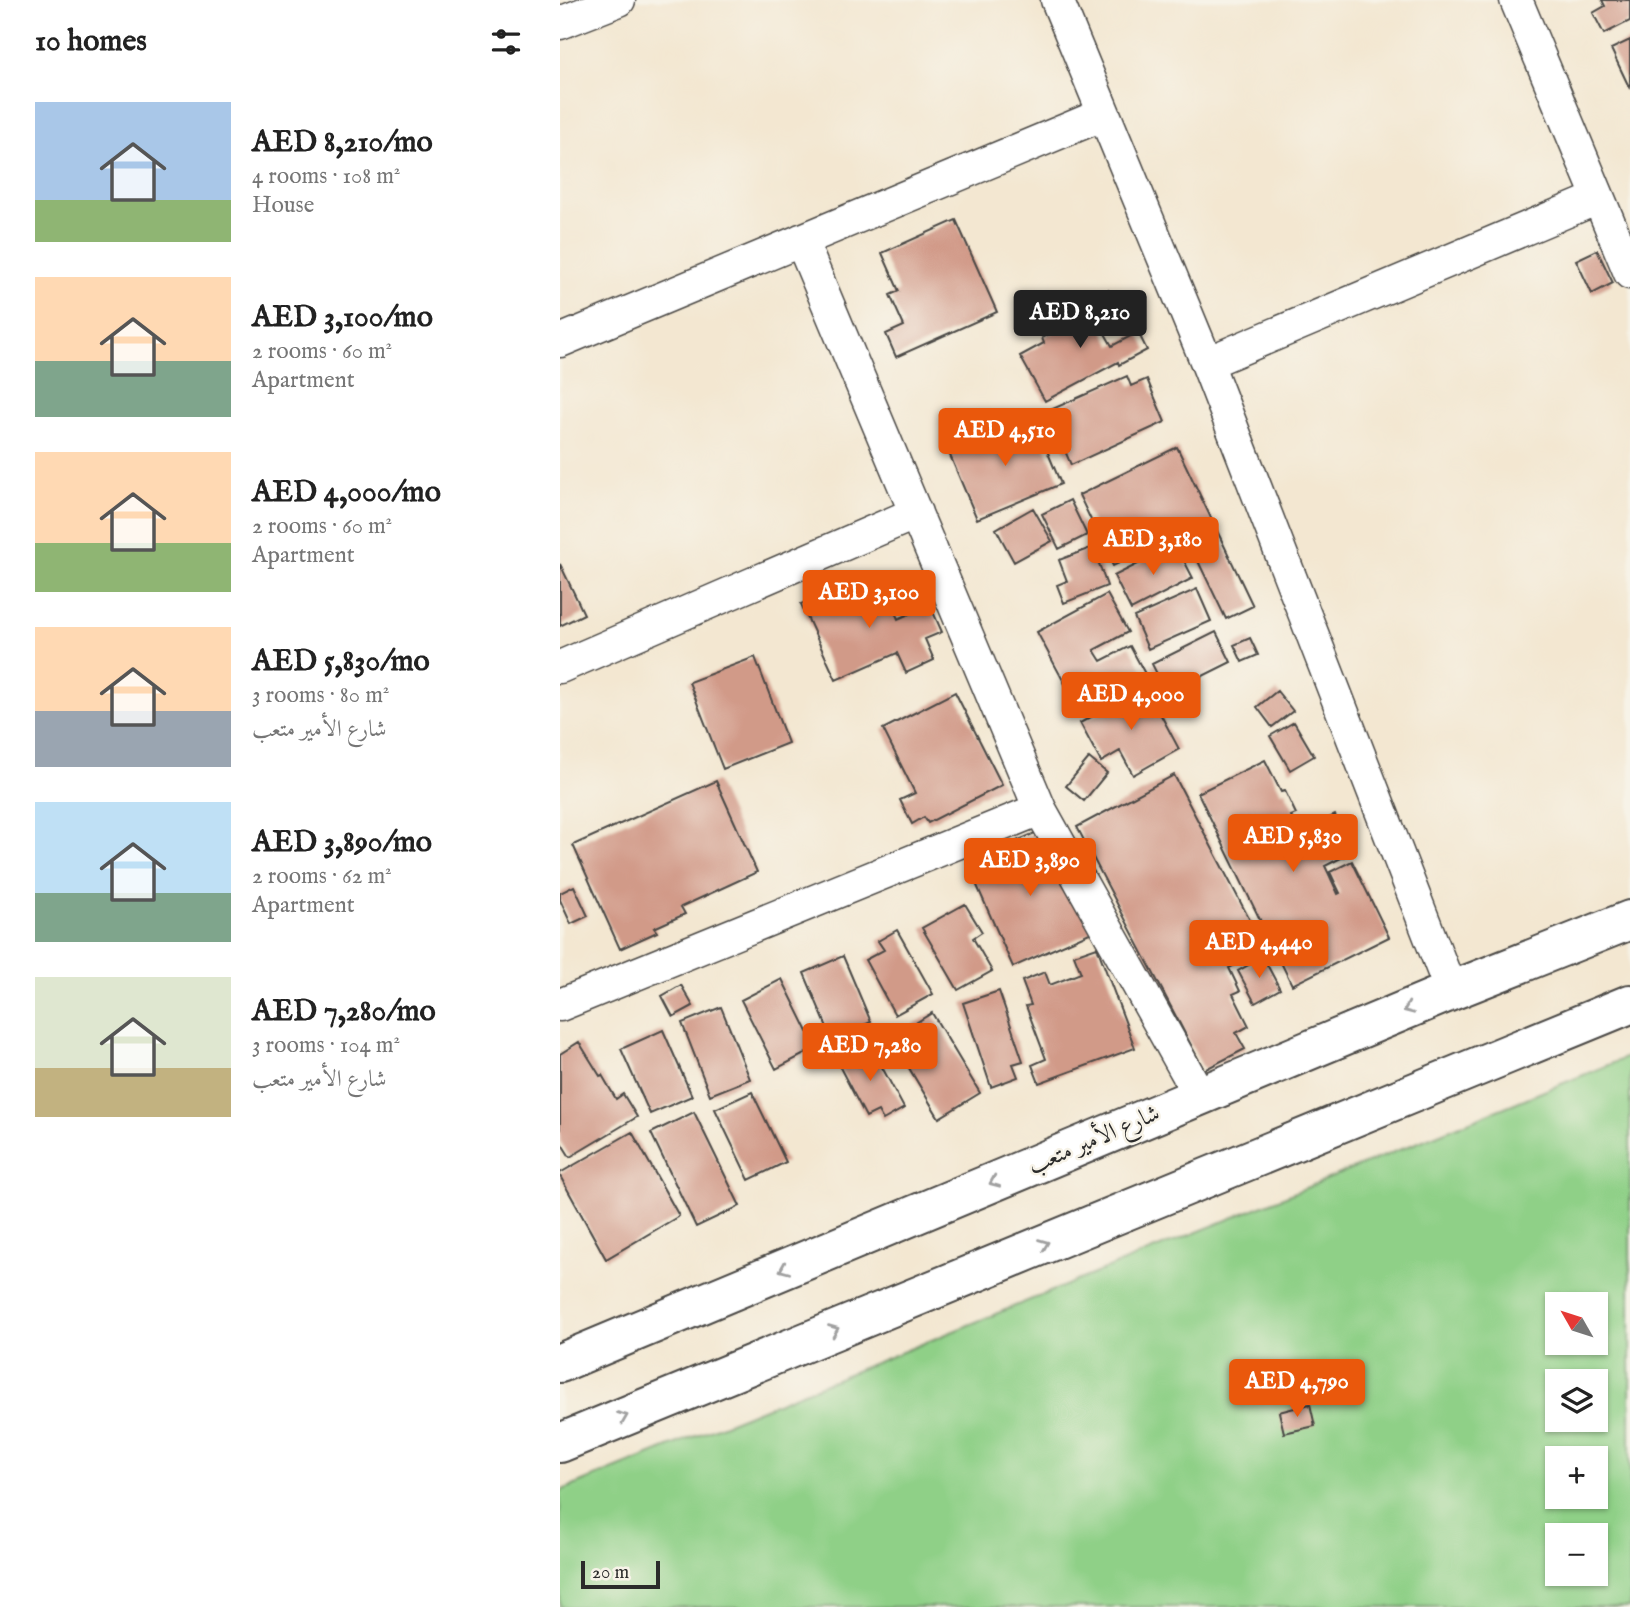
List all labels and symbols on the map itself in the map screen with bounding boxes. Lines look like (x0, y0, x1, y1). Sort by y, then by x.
pin: AED 8,210 (1000, 290, 1160, 350)
pin: AED 4,510 (925, 408, 1085, 468)
pin: AED 3,180 (1073, 518, 1233, 577)
pin: AED 3,100 (789, 570, 949, 630)
pin: AED 4,000 (1051, 672, 1211, 732)
pin: AED 5,830 (1213, 814, 1373, 874)
pin: AED 3,890 (950, 838, 1110, 898)
pin: AED 4,440 (1179, 920, 1339, 980)
one-way arrow (1402, 1001, 1414, 1015)
pin: AED 7,280 (790, 1024, 950, 1083)
street label: شارع الأمير متعب (1023, 1096, 1166, 1184)
one-way arrow (989, 1174, 1001, 1188)
one-way arrow (1037, 1238, 1049, 1252)
one-way arrow (779, 1261, 791, 1275)
north arrow (1545, 1292, 1608, 1354)
one-way arrow (827, 1325, 839, 1339)
pin: AED 4,790 (1217, 1360, 1377, 1419)
one-way arrow (616, 1411, 628, 1425)
scale bar (581, 1558, 660, 1590)

